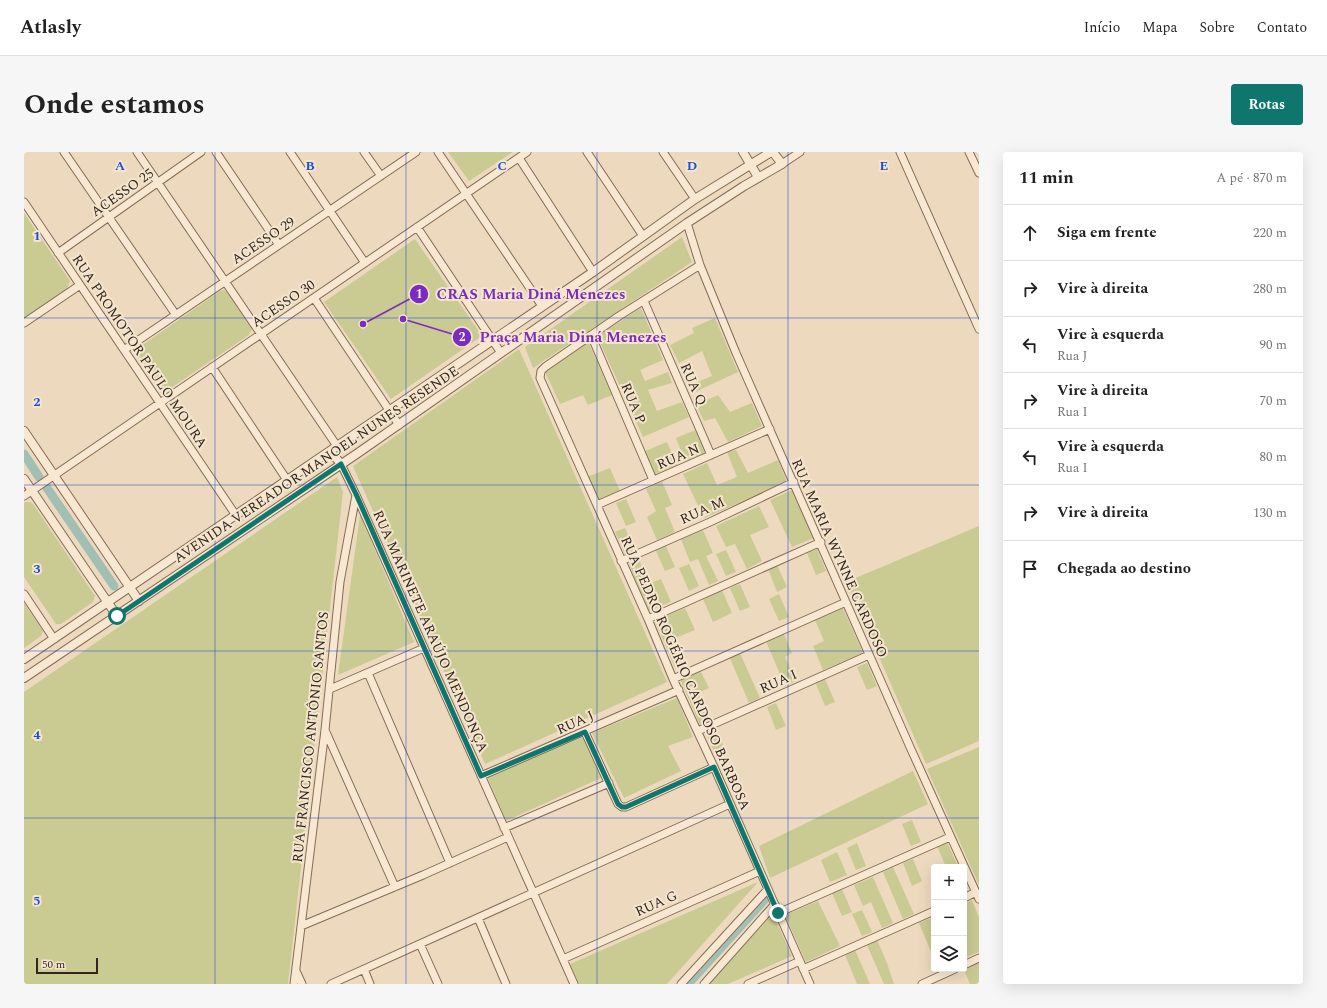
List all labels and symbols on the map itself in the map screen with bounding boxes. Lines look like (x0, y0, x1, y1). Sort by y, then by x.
text: B (305, 156, 315, 176)
text: C (497, 156, 507, 176)
text: D (687, 156, 697, 176)
text: E (880, 156, 889, 176)
street label: ACESSO 25 (87, 164, 157, 220)
street label: ACESSO 29 (227, 211, 299, 270)
text: 1 (33, 226, 41, 246)
street label: RUA PROMOTOR PAULO MOURA (67, 250, 213, 453)
street label: ACESSO 30 (247, 274, 319, 333)
callout: CRAS Maria Diná Menezes (409, 280, 634, 307)
text: CRAS Maria Diná Menezes (437, 283, 625, 306)
text: 1 (416, 285, 422, 304)
callout: Praça Maria Diná Menezes (452, 324, 675, 351)
text: Praça Maria Diná Menezes (480, 326, 666, 349)
text: 2 (459, 328, 466, 347)
street label: RUA Q (675, 359, 713, 410)
street label: AVENIDA VEREADOR MANOEL NUNES RESENDE (169, 361, 463, 568)
street label: RUA P (616, 379, 652, 427)
text: 2 (33, 392, 41, 412)
street label: RUA N (653, 438, 703, 475)
street label: RUA MARIA WYNNE CARDOSO (786, 455, 893, 661)
street label: RUA M (676, 491, 728, 530)
street label: RUA MARINETE ARAÚJO MENDONÇA (367, 507, 494, 756)
street label: RUA PEDRO ROGÉRIO CARDOSO BARBOSA (615, 533, 756, 814)
text: 3 (33, 559, 41, 579)
route start (108, 607, 126, 625)
street label: RUA FRANCISCO ANTÔNIO SANTOS (287, 611, 334, 864)
street label: RUA I (756, 664, 800, 699)
street label: RUA J (553, 705, 597, 740)
text: 4 (33, 725, 41, 745)
street label: RUA G (632, 885, 681, 922)
text: 5 (33, 891, 41, 911)
route end (769, 904, 787, 922)
scale bar (36, 956, 98, 975)

